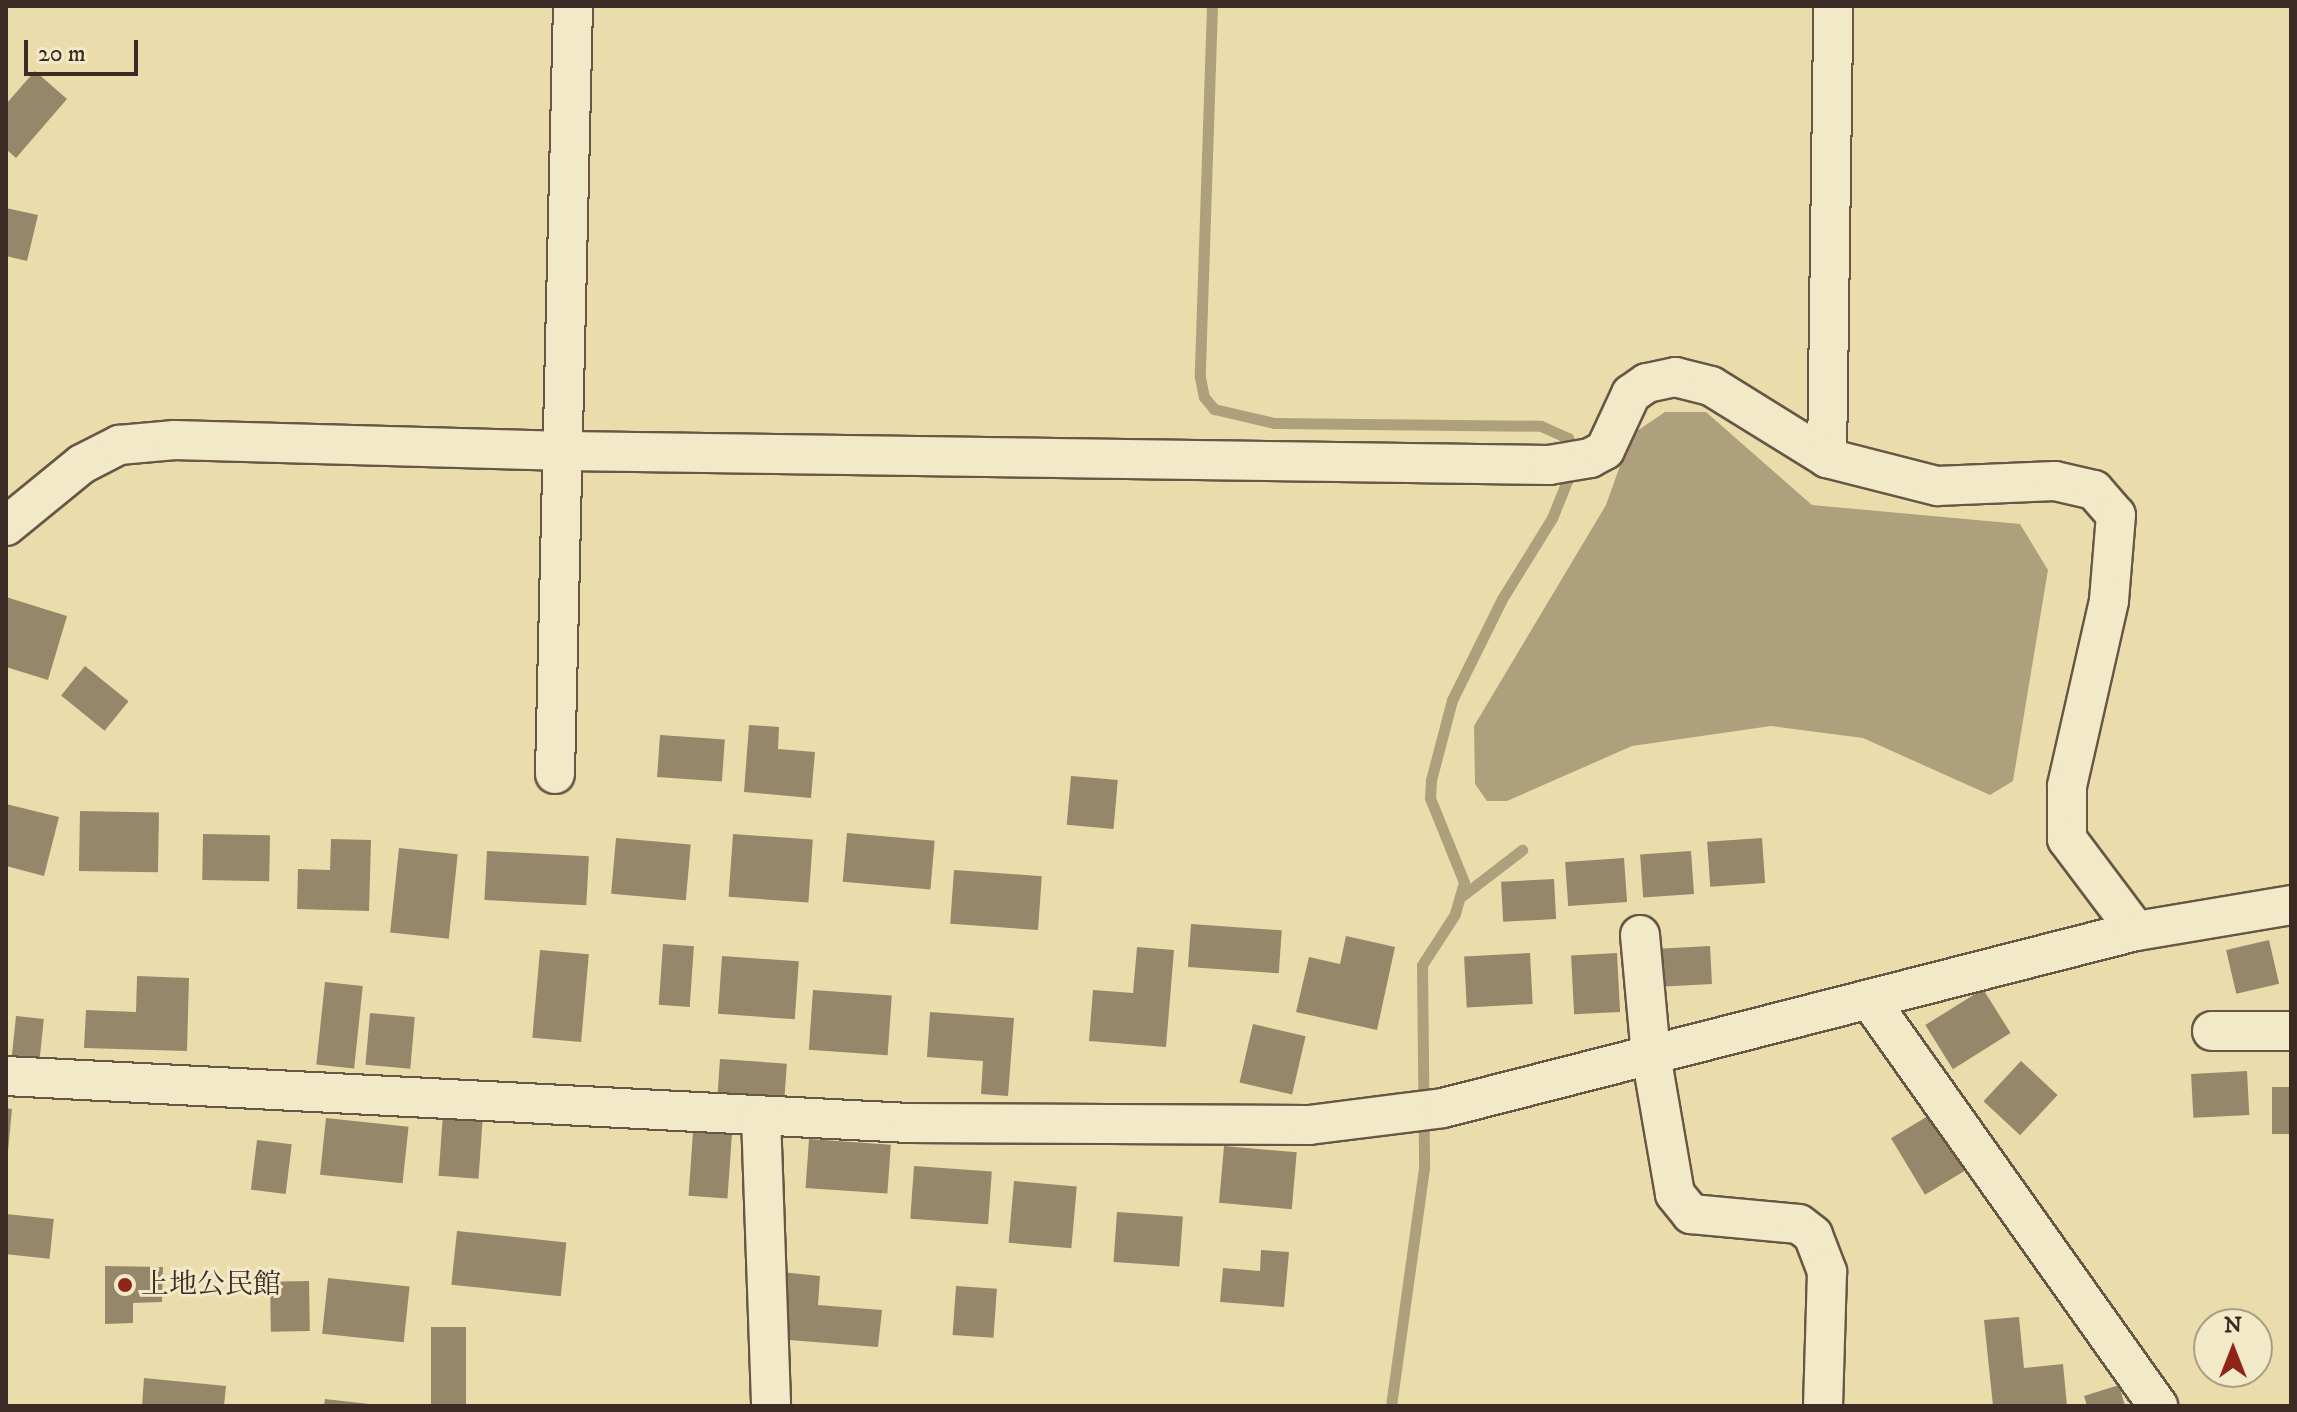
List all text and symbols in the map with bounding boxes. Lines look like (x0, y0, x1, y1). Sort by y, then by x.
scale bar (28, 24, 142, 74)
text: 20 m (38, 39, 86, 69)
place label: 上地公民館 (141, 1268, 281, 1302)
marker: 上地公民館 (116, 1276, 134, 1294)
north arrow (2193, 1308, 2273, 1388)
text: N (2224, 1312, 2242, 1339)

